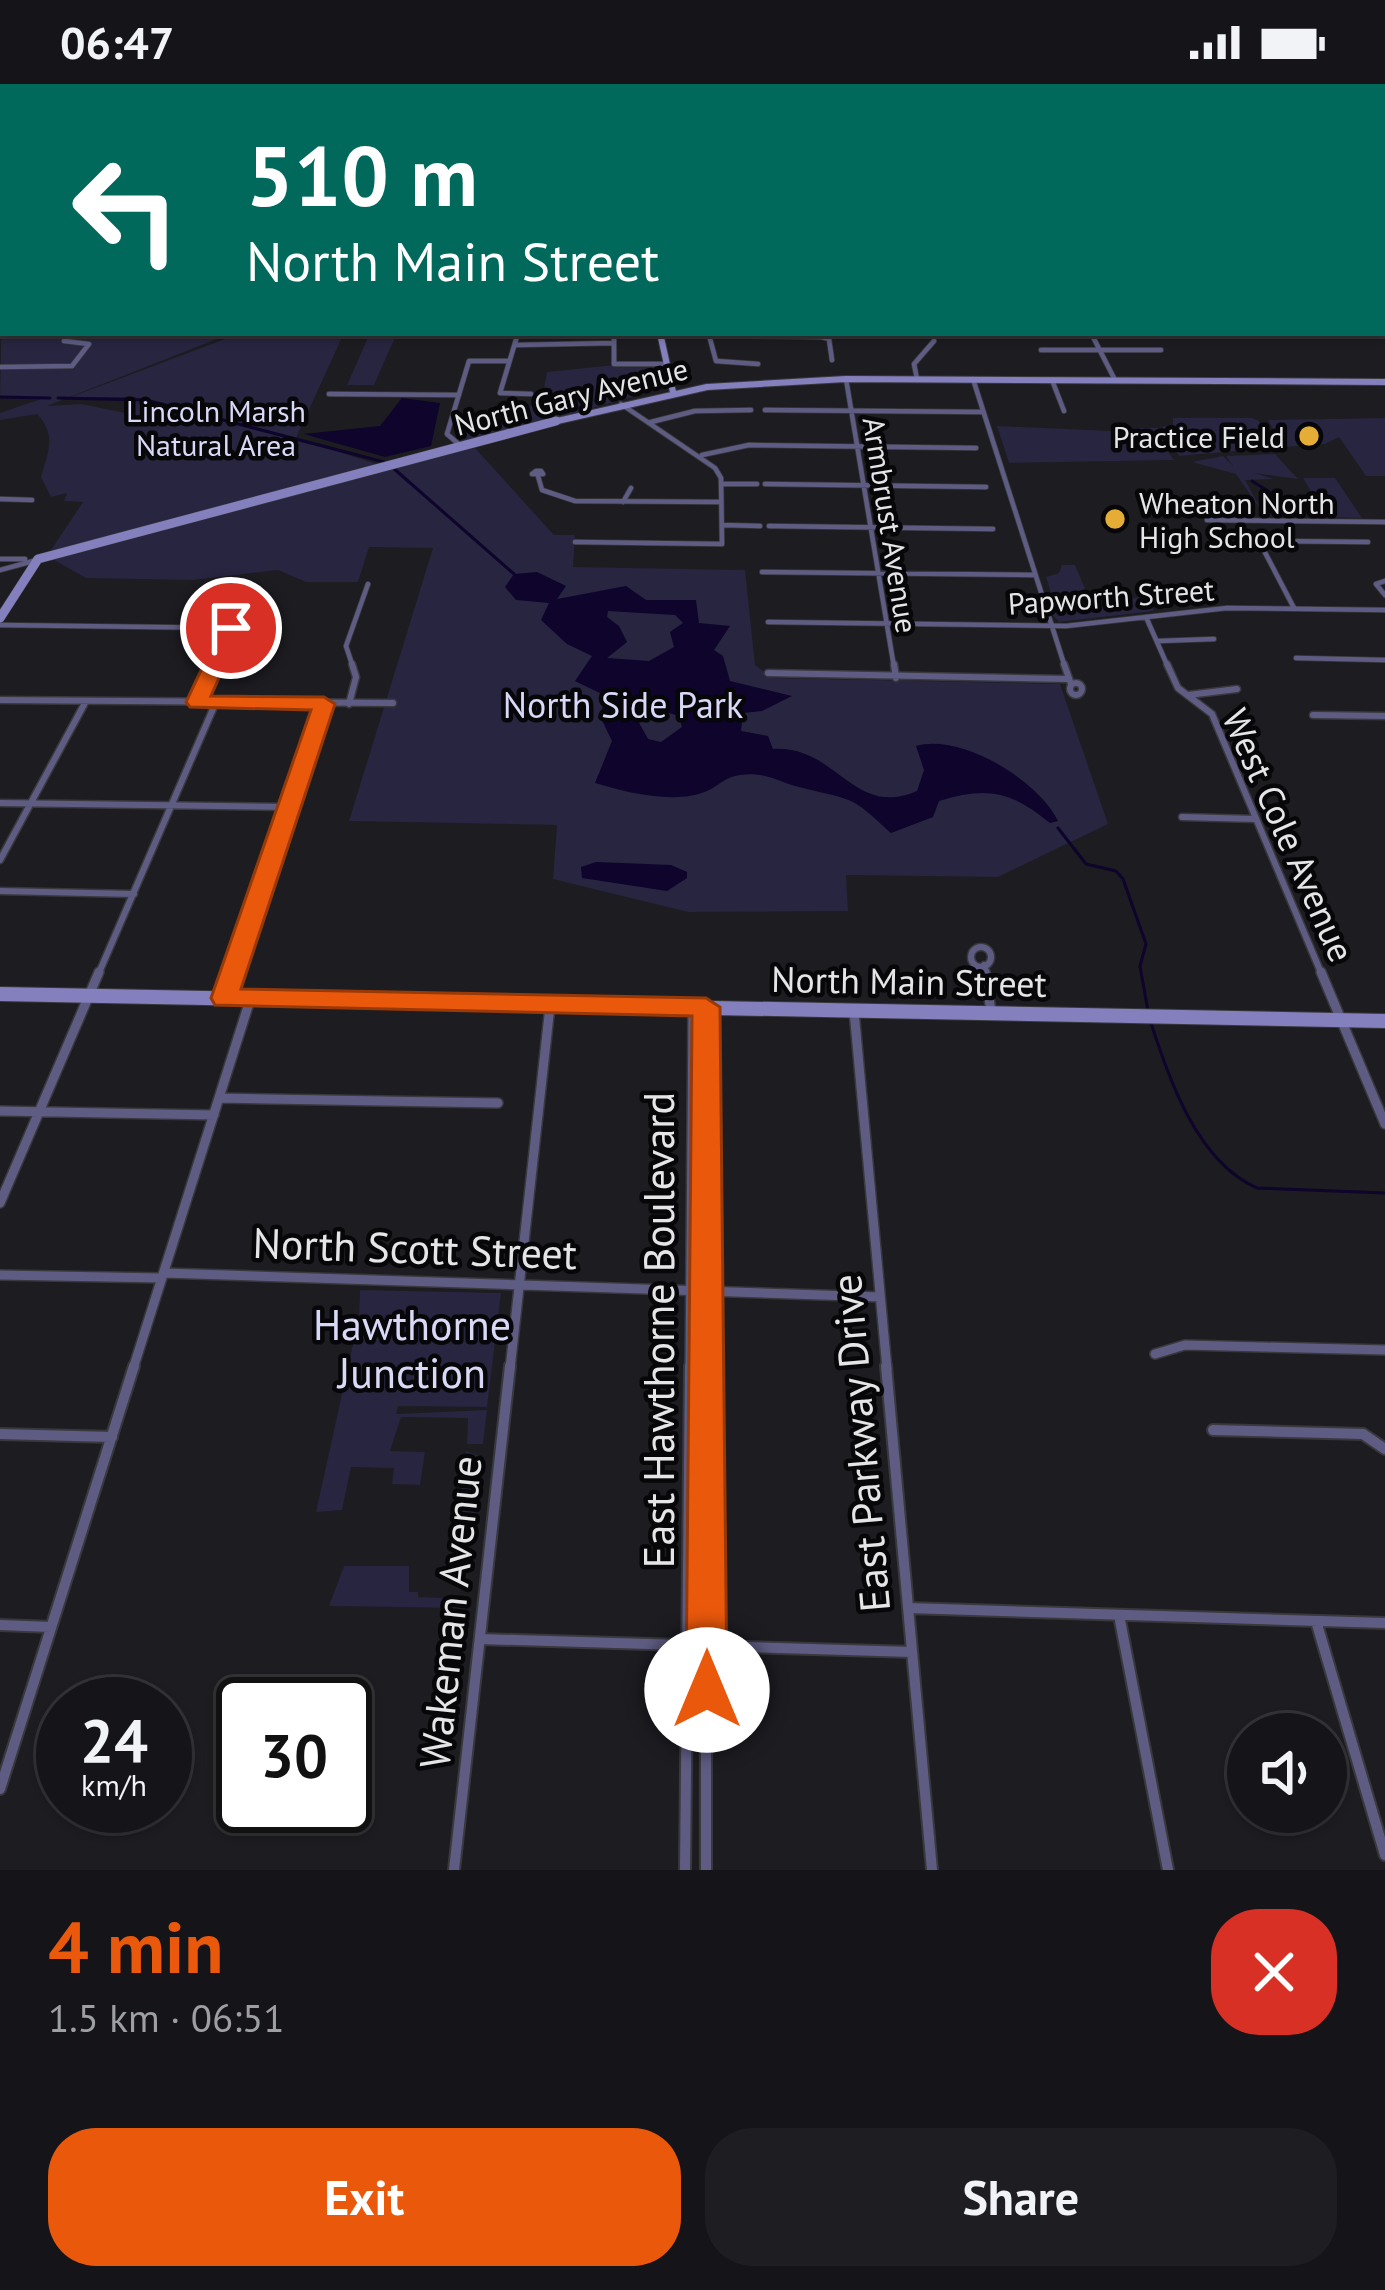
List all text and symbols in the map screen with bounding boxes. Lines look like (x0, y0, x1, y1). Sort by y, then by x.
text: 06:47 (60, 13, 174, 71)
text: 510 m (246, 120, 478, 229)
icon: left (48, 132, 204, 288)
text: North Main Street (246, 226, 659, 296)
street label: North Gary Avenue (450, 348, 692, 444)
park label: Lincoln Marsh Natural Area (126, 391, 306, 464)
street label: Armbrust Avenue (855, 414, 927, 636)
place label: Practice Field (1113, 417, 1285, 456)
marker: Practice Field (1296, 423, 1322, 449)
place label: Wheaton North High School (1139, 483, 1335, 556)
marker: Wheaton North High School (1102, 506, 1128, 532)
street label: Papworth Street (1007, 569, 1215, 623)
pin (180, 577, 282, 679)
icon: arrive (198, 595, 264, 661)
park label: North Side Park (503, 681, 743, 728)
street label: West Cole Avenue (1212, 701, 1366, 969)
street label: North Main Street (771, 955, 1047, 1007)
street label: East Hawthorne Boulevard (631, 1092, 686, 1568)
street label: North Scott Street (252, 1215, 578, 1281)
street label: East Parkway Drive (818, 1272, 902, 1614)
park label: Hawthorne Junction (313, 1297, 511, 1400)
street label: Wakeman Avenue (406, 1453, 494, 1771)
position arrow (644, 1627, 770, 1753)
speed limit sign: 30 (216, 1677, 372, 1833)
text: 24 (80, 1701, 148, 1779)
map controls (1227, 1713, 1347, 1833)
button: sound (1227, 1713, 1347, 1833)
text: km/h (81, 1765, 147, 1804)
text: 4 min (48, 1900, 224, 1993)
button: close (1211, 1909, 1337, 2035)
text: 1.5 km · 06:51 (48, 1992, 284, 2043)
button: Exit (48, 2128, 681, 2266)
button: Share (705, 2128, 1337, 2266)

